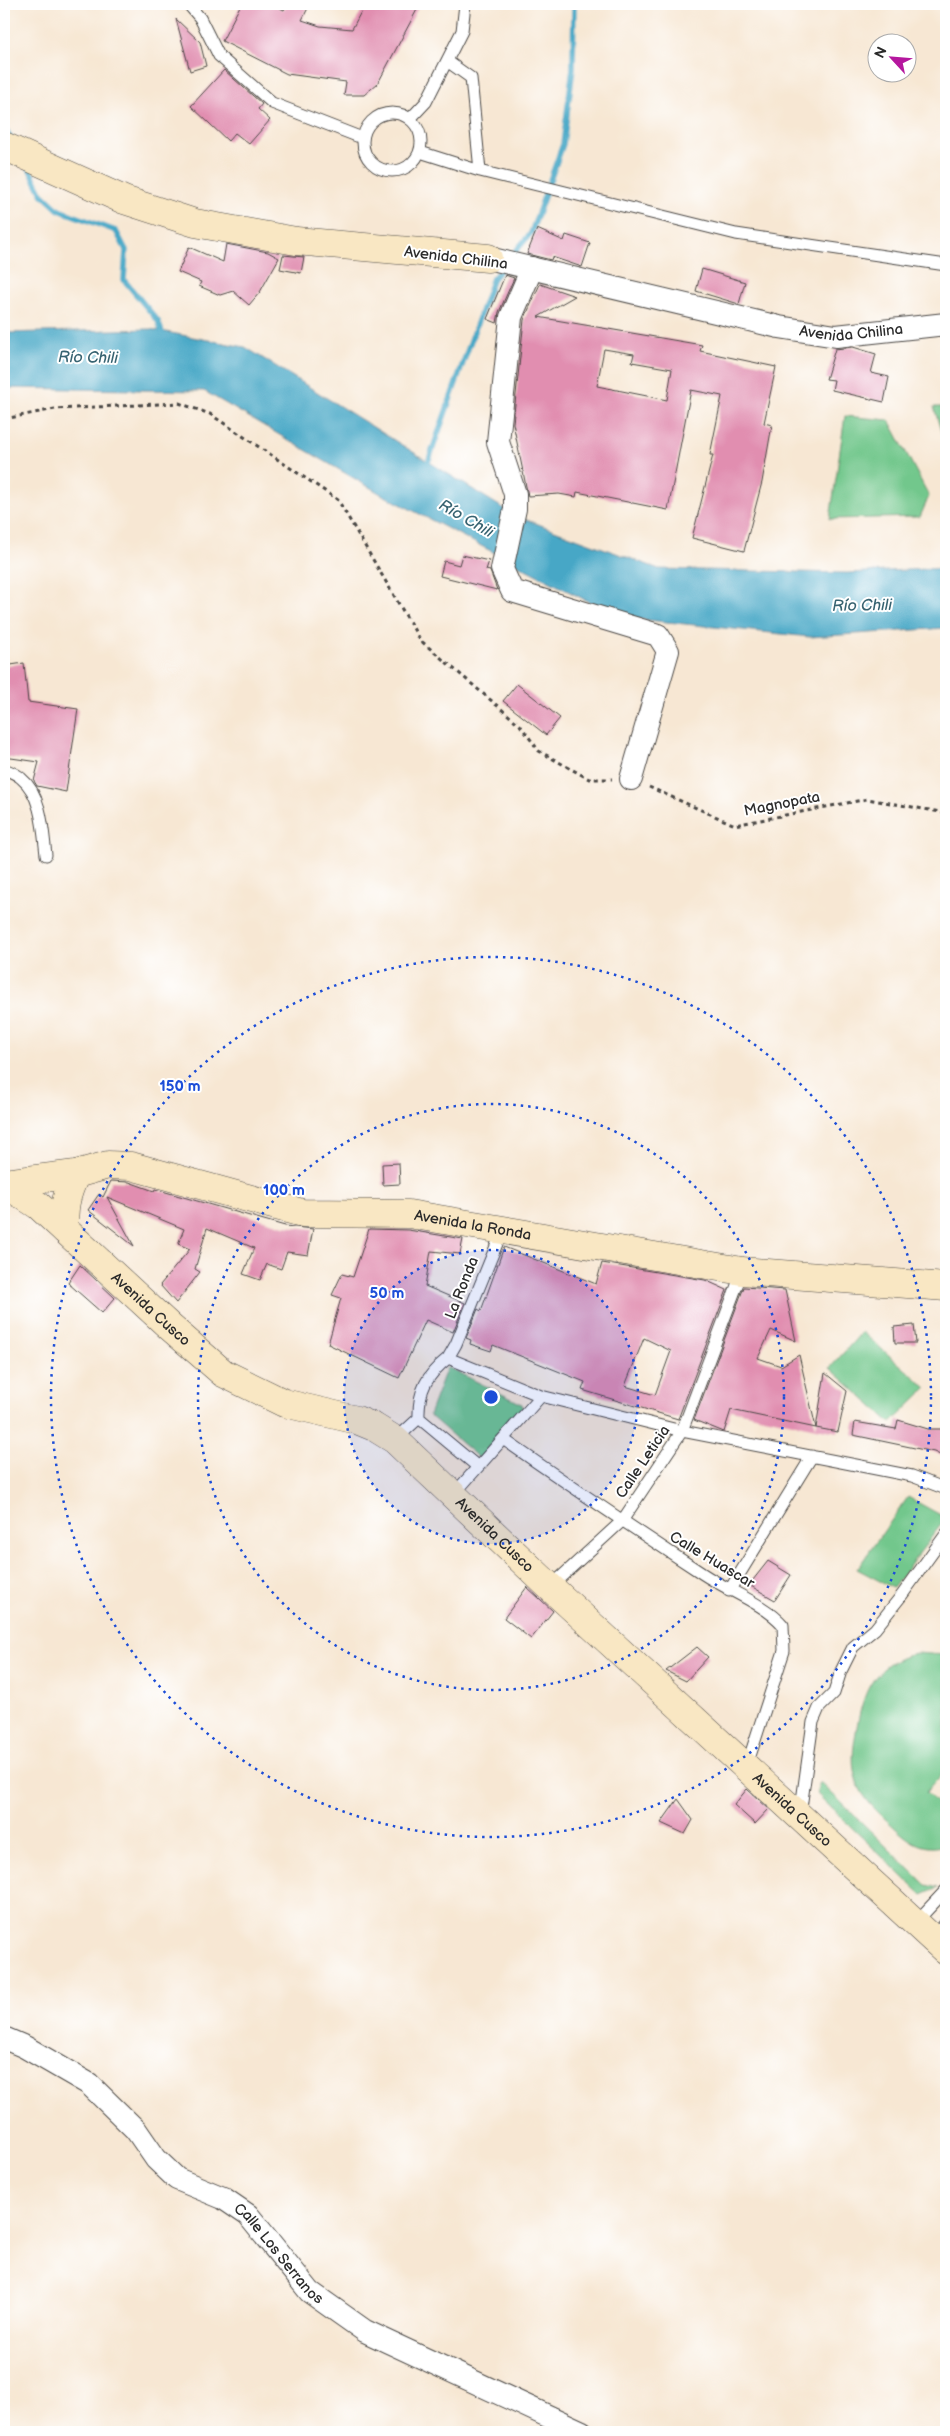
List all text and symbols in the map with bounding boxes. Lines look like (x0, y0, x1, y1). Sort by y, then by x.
north arrow (868, 32, 918, 82)
text: N (871, 44, 891, 61)
street label: Avenida Chilina (403, 242, 509, 274)
street label: Avenida Chilina (798, 319, 904, 345)
water label: Río Chili (58, 348, 120, 368)
water label: Río Chili (435, 496, 498, 543)
water label: Río Chili (832, 596, 894, 616)
street label: Magnopata (742, 787, 822, 821)
text: 150 m (159, 1077, 201, 1096)
text: 100 m (263, 1181, 305, 1200)
street label: Avenida la Ronda (413, 1206, 533, 1244)
street label: La Ronda (441, 1254, 483, 1322)
street label: Avenida Cusco (107, 1268, 195, 1350)
text: 50 m (370, 1284, 405, 1303)
centre of rings (482, 1388, 500, 1406)
street label: Calle Leticia (612, 1422, 674, 1502)
street label: Avenida Cusco (452, 1493, 538, 1576)
street label: Calle Huascar (666, 1527, 758, 1593)
street label: Avenida Cusco (749, 1769, 836, 1851)
street label: Calle Los Serranos (230, 2199, 328, 2308)

